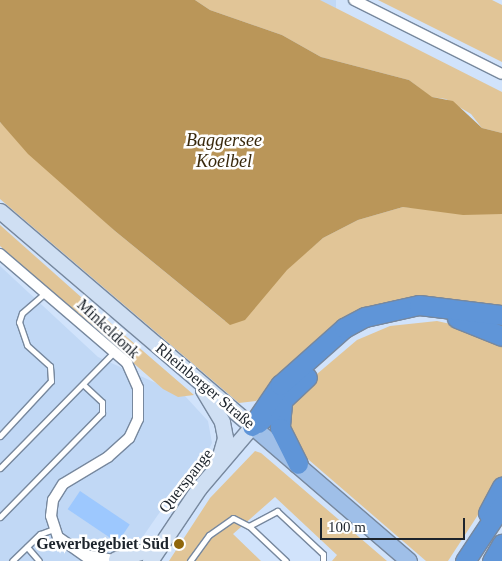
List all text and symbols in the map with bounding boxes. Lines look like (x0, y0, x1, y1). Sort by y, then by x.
water label: Baggersee Koelbel (186, 130, 262, 172)
street label: Minkeldonk (73, 295, 143, 363)
street label: Rheinberger Straße (151, 339, 259, 433)
street label: Querspange (155, 445, 217, 517)
scale bar (322, 508, 467, 540)
text: 100 m (328, 519, 366, 535)
place label: Gewerbegebiet Süd (36, 534, 169, 554)
marker: Gewerbegebiet Süd (173, 538, 185, 550)

